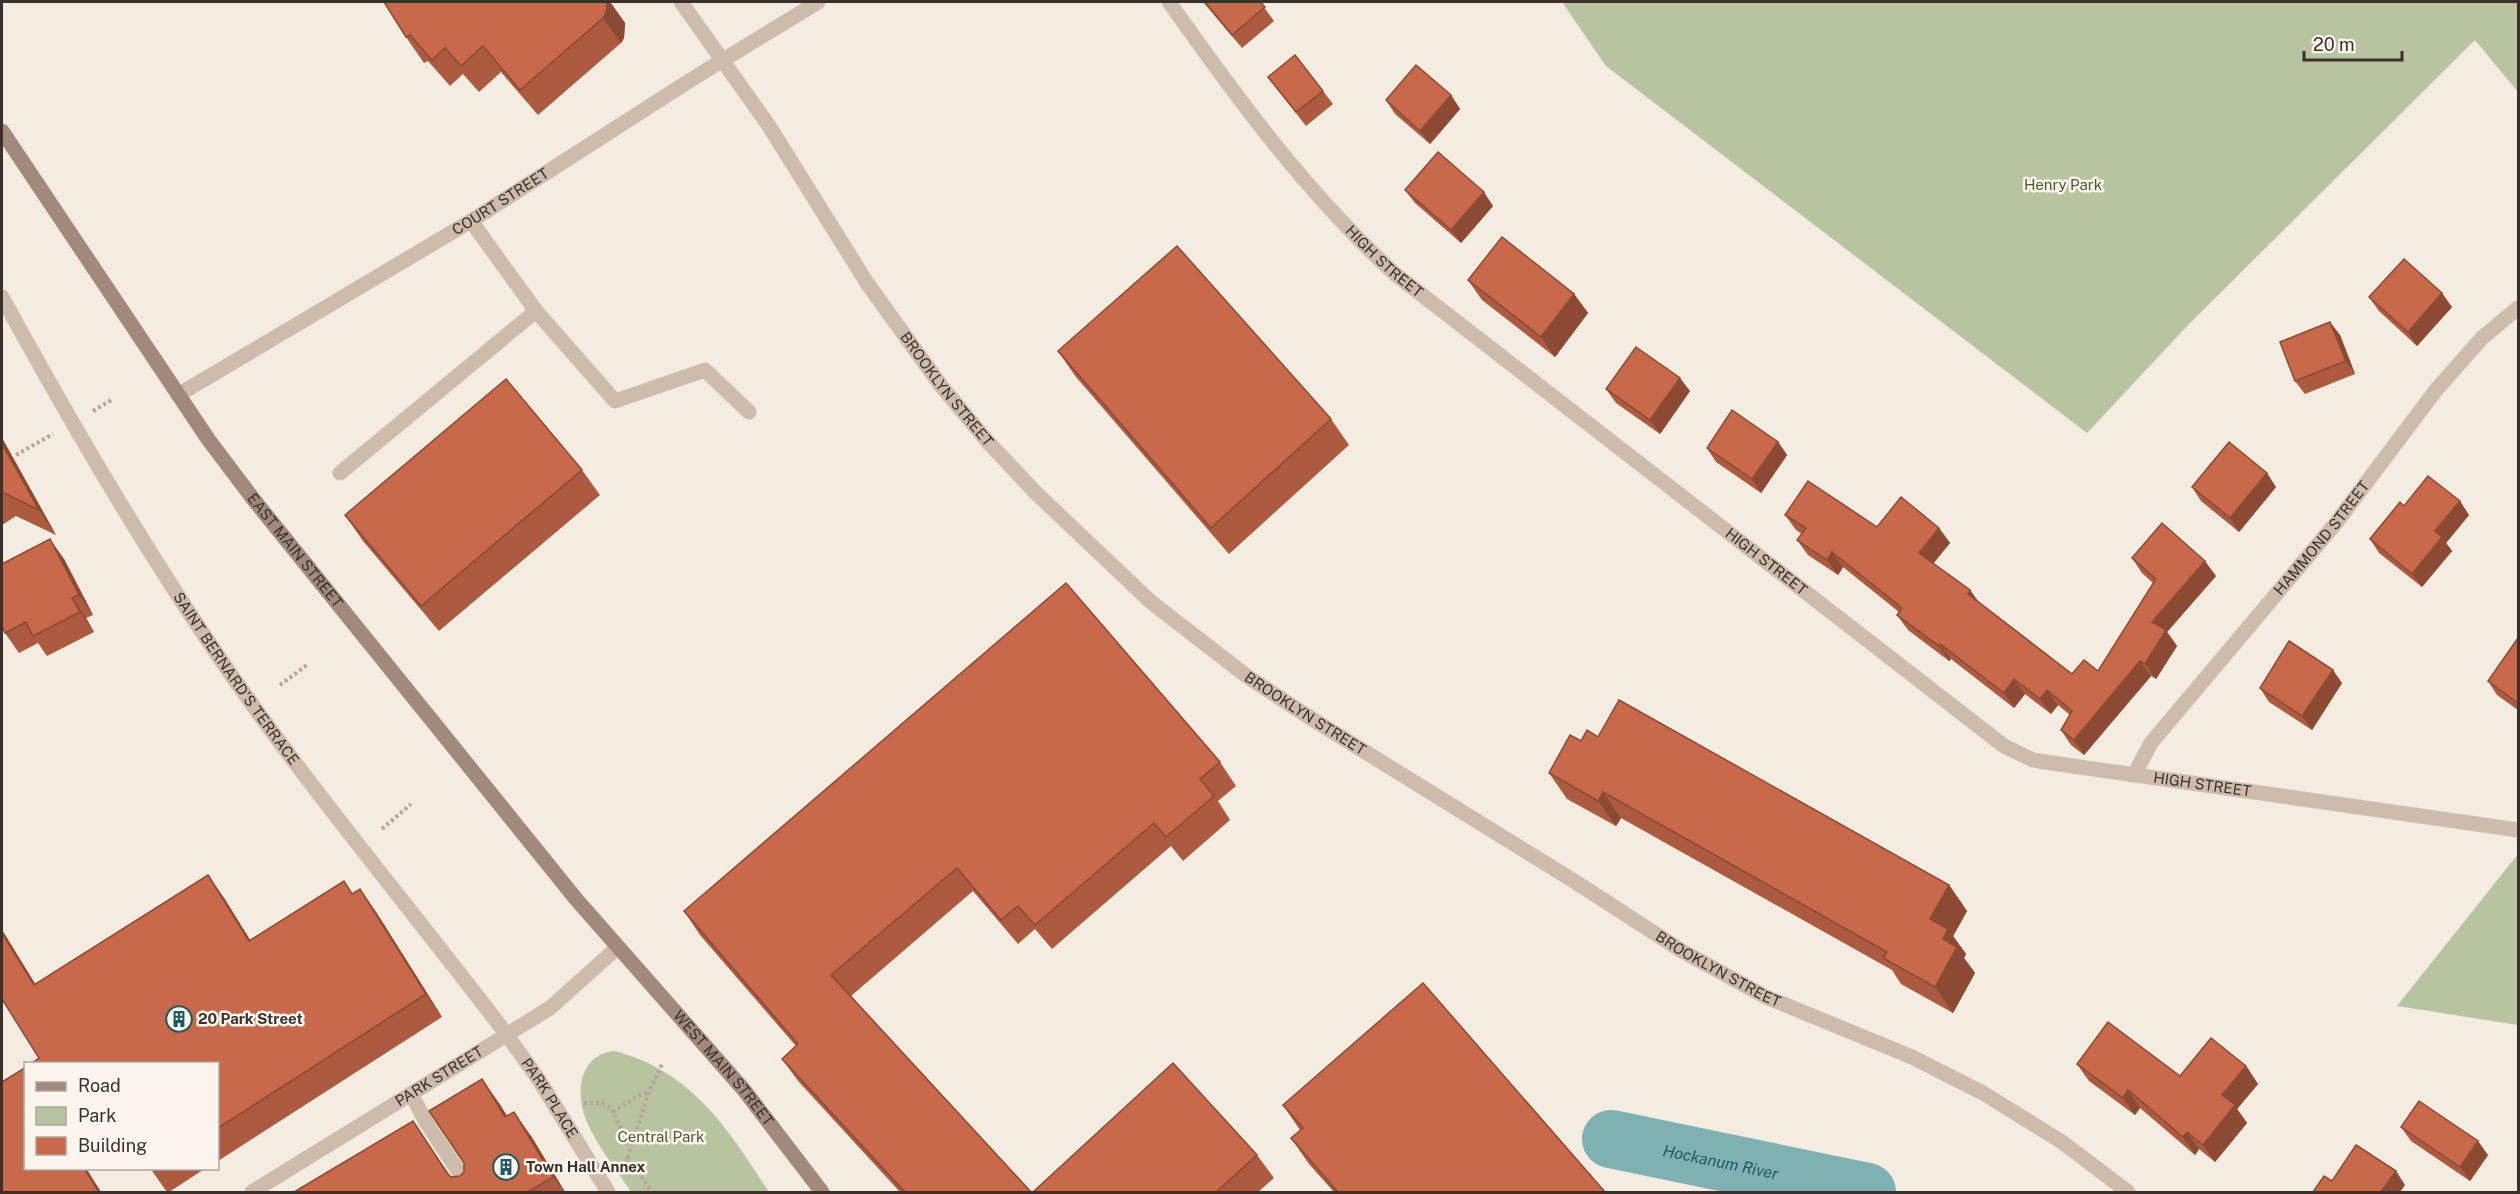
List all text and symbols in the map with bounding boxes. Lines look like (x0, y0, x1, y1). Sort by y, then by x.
scale bar (2304, 24, 2402, 62)
text: 20 m (2313, 34, 2355, 55)
street label: COURT STREET (449, 164, 552, 238)
park label: Henry Park (2024, 176, 2102, 193)
street label: HIGH STREET (1342, 222, 1427, 301)
street label: BROOKLYN STREET (897, 329, 997, 450)
street label: HAMMOND STREET (2270, 477, 2373, 598)
street label: EAST MAIN STREET (244, 490, 346, 611)
street label: HIGH STREET (1722, 524, 1811, 598)
street label: SAINT BERNARD'S TERRACE (170, 589, 303, 768)
street label: BROOKLYN STREET (1242, 668, 1369, 758)
street label: HIGH STREET (2152, 769, 2252, 800)
street label: BROOKLYN STREET (1653, 927, 1783, 1010)
building icon: 20 Park Street (164, 1004, 194, 1034)
street label: WEST MAIN STREET (670, 1007, 777, 1129)
place label: 20 Park Street (198, 1010, 303, 1027)
street label: PARK STREET (392, 1042, 486, 1110)
street label: PARK PLACE (518, 1055, 582, 1141)
legend (24, 1062, 219, 1170)
text: Road (78, 1075, 121, 1096)
text: Park (78, 1105, 116, 1126)
park label: Central Park (617, 1128, 705, 1145)
text: Building (78, 1135, 147, 1156)
water label: Hockanum River (1661, 1141, 1781, 1184)
building icon: Town Hall Annex (491, 1152, 521, 1182)
place label: Town Hall Annex (526, 1158, 645, 1175)

